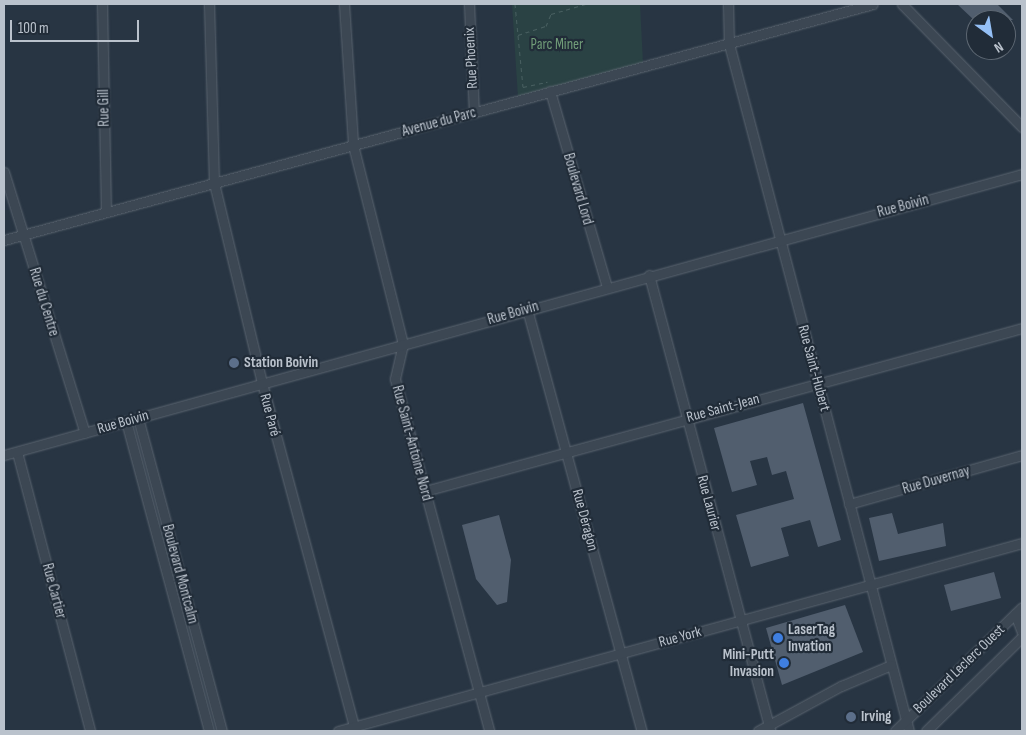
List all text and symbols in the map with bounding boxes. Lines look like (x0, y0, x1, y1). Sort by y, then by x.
scale bar (12, 10, 141, 42)
north arrow (966, 10, 1016, 60)
text: 100 m (18, 19, 49, 38)
street label: Rue Phoenix (460, 27, 482, 89)
park label: Parc Miner (531, 36, 583, 54)
text: N (991, 38, 1006, 56)
street label: Rue Gill (95, 89, 113, 127)
street label: Avenue du Parc (400, 103, 478, 141)
street label: Boulevard Lord (559, 151, 597, 227)
street label: Rue Boivin (875, 191, 931, 221)
street label: Rue du Centre (25, 265, 63, 339)
street label: Rue Boivin (485, 297, 541, 329)
street label: Rue Saint-Hubert (794, 323, 834, 413)
place label: Station Boivin (244, 354, 318, 372)
marker: Station Boivin (228, 357, 240, 369)
street label: Rue Saint-Antoine Nord (388, 383, 436, 503)
street label: Rue Saint-Jean (685, 390, 761, 426)
street label: Rue Paré (256, 392, 284, 438)
street label: Rue Boivin (95, 406, 151, 438)
street label: Rue Duvernay (900, 462, 972, 498)
street label: Rue Laurier (693, 473, 725, 533)
street label: Rue Déragon (568, 487, 602, 553)
street label: Boulevard Montcalm (158, 522, 202, 626)
street label: Rue Cartier (38, 561, 70, 621)
place label: LaserTag Invation (788, 620, 835, 655)
street label: Boulevard Leclerc Ouest (909, 621, 1009, 717)
street label: Rue York (657, 623, 703, 651)
marker: LaserTag Invation (772, 632, 784, 644)
place label: Mini-Putt Invasion (723, 645, 774, 680)
marker: Mini-Putt Invasion (778, 657, 790, 669)
place label: Irving (861, 708, 891, 726)
marker: Irving (845, 711, 857, 723)

